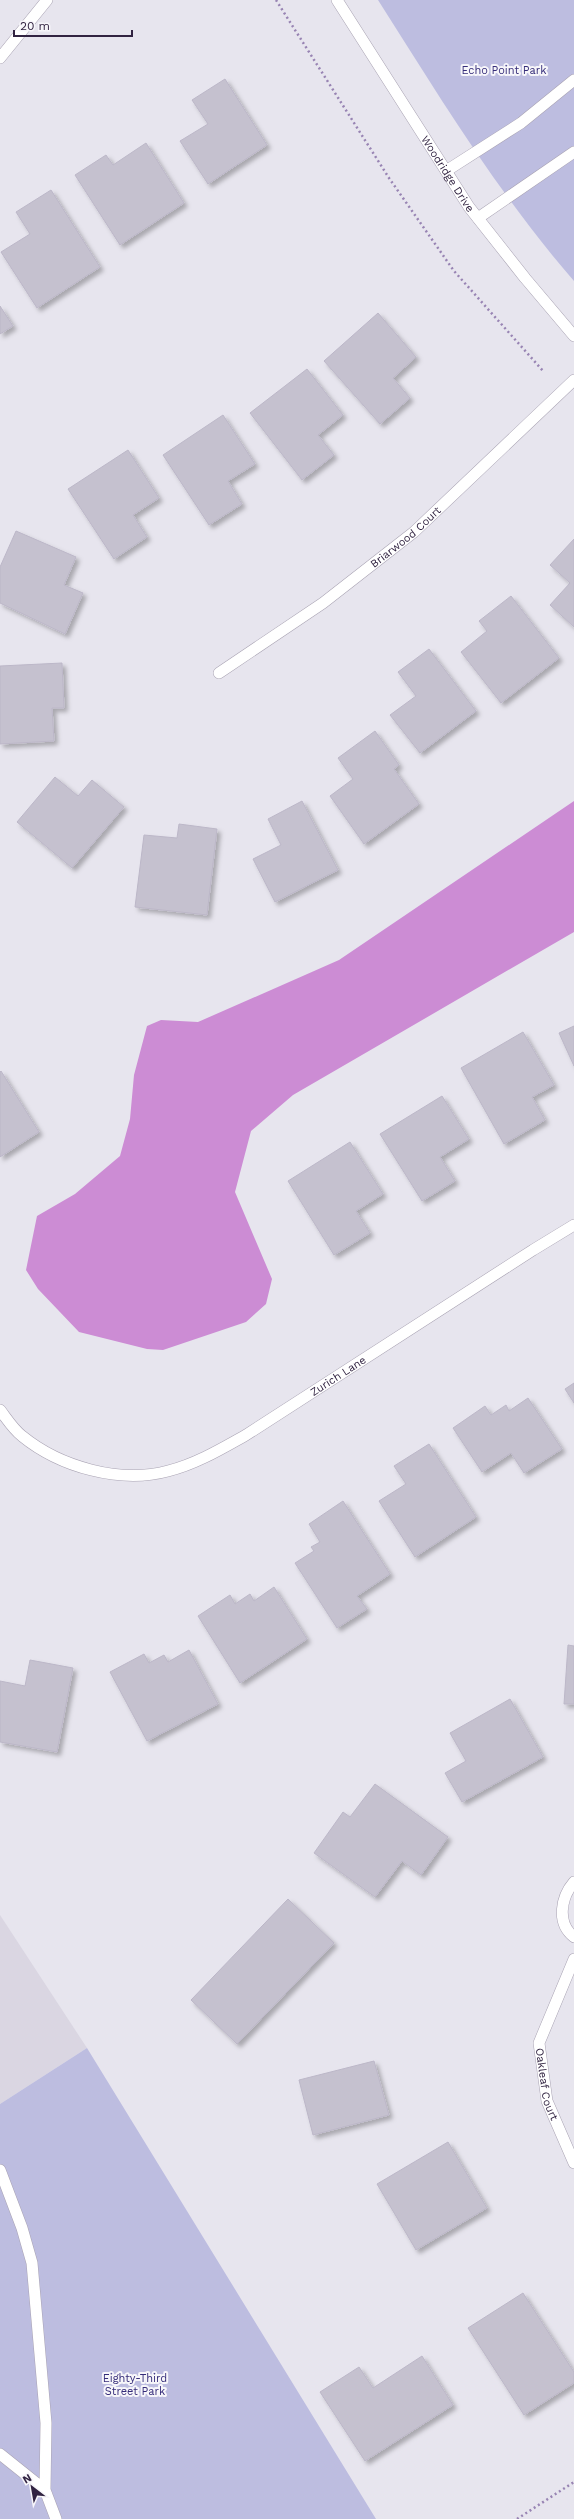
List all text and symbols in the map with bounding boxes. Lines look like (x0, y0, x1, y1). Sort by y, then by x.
scale bar (14, 12, 132, 38)
text: 20 m (20, 19, 50, 33)
park label: Echo Point Park (461, 64, 547, 77)
street label: Woodridge Drive (418, 133, 477, 215)
street label: Briarwood Court (368, 504, 444, 571)
street label: Zurich Lane (308, 1353, 369, 1399)
street label: Oakleaf Court (533, 2047, 561, 2123)
park label: Eighty-Third Street Park (103, 2372, 167, 2398)
north arrow (12, 2467, 52, 2507)
text: N (20, 2471, 34, 2487)

